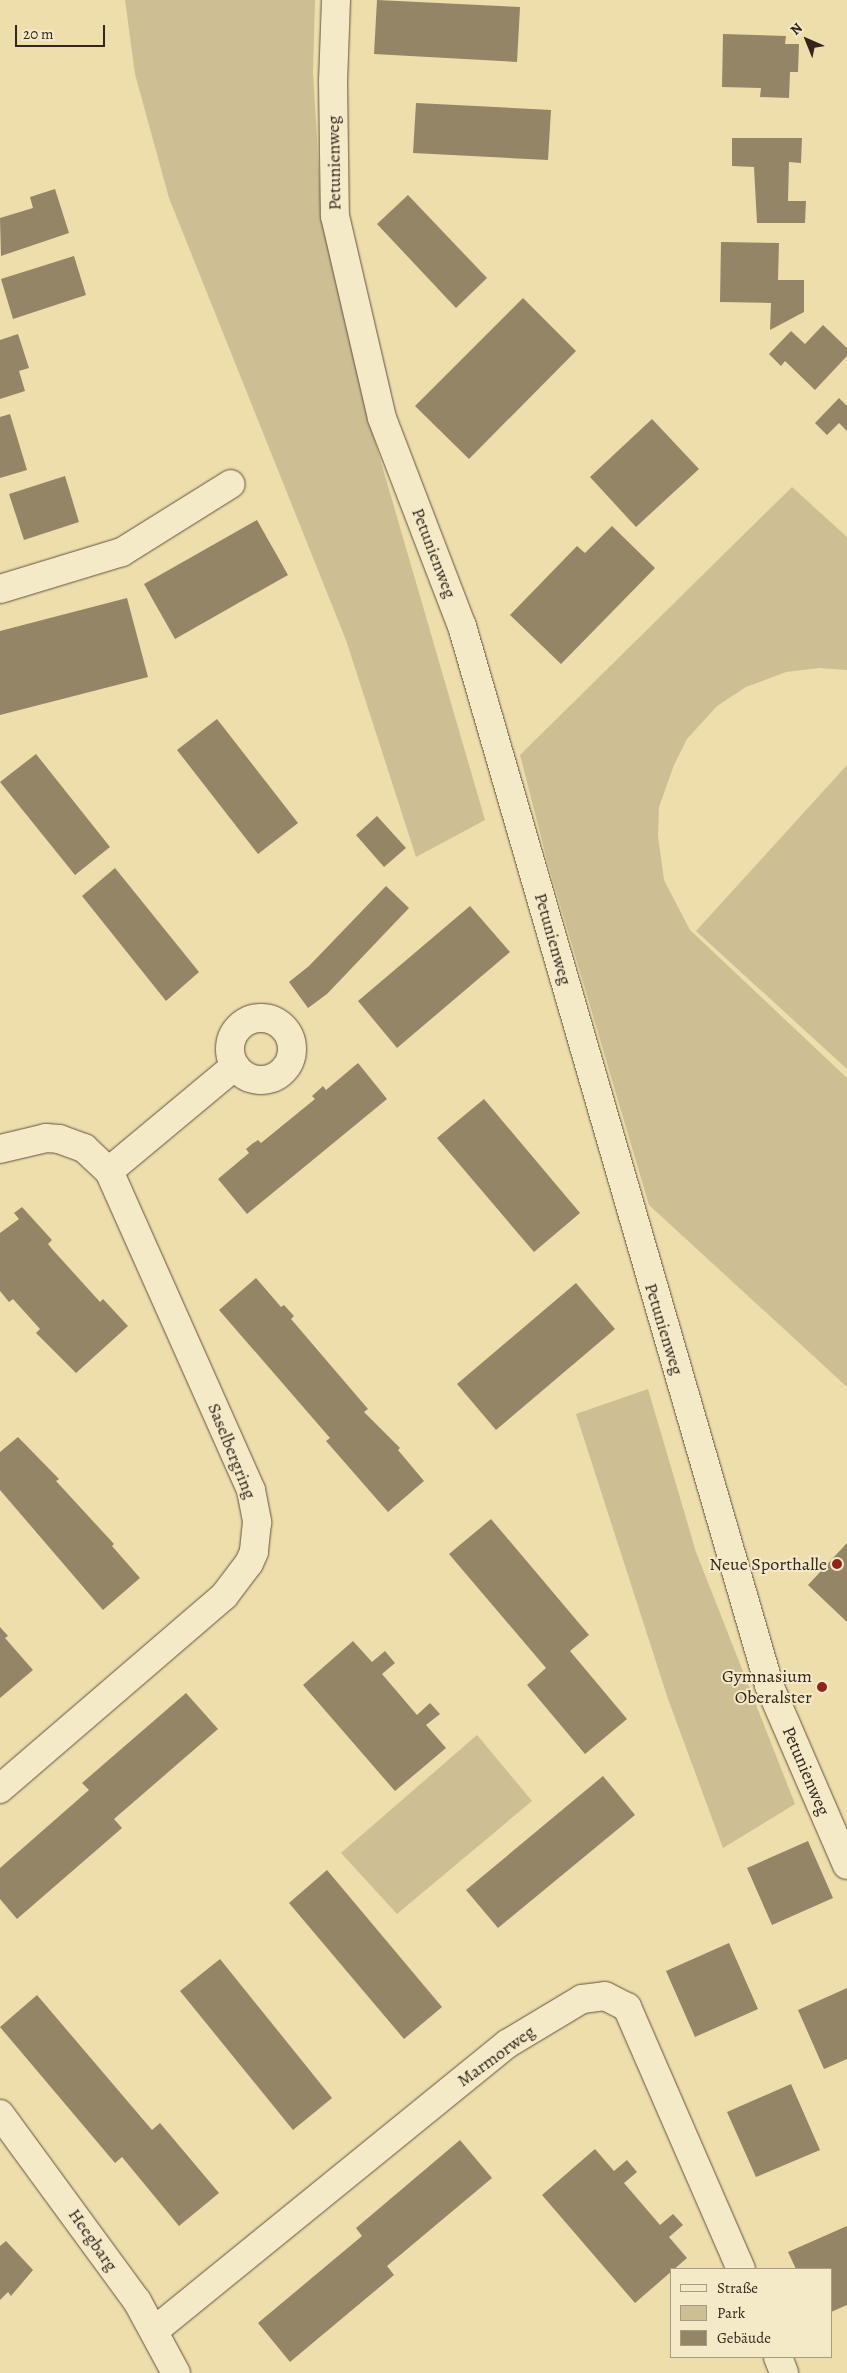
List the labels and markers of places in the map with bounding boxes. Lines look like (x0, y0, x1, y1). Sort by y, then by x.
place label: Neue Sporthalle (709, 1553, 827, 1575)
marker: Neue Sporthalle (831, 1558, 843, 1570)
place label: Gymnasium Oberalster (722, 1666, 812, 1708)
marker: Gymnasium Oberalster (816, 1681, 828, 1693)

